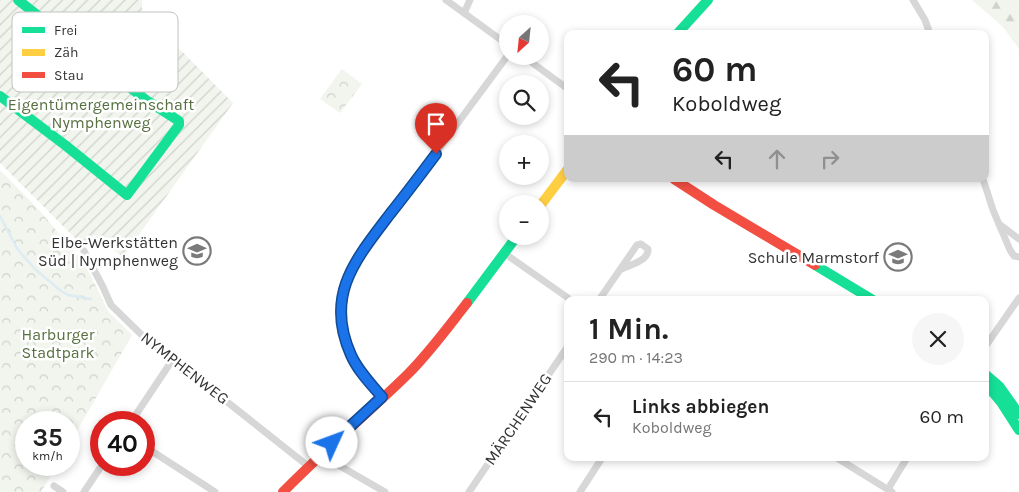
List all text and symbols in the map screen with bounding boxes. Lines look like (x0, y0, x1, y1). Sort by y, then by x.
legend (12, 12, 178, 92)
north arrow (499, 15, 549, 65)
map controls (499, 15, 549, 245)
text: Frei (54, 22, 78, 39)
text: Zäh (54, 44, 78, 61)
text: 60 m (672, 49, 757, 90)
icon: left (589, 50, 654, 115)
text: Stau (54, 67, 84, 84)
button: search (499, 75, 549, 125)
text: Koboldweg (672, 91, 781, 117)
park label: Eigentümergemeinschaft Nymphenweg (8, 95, 194, 132)
pin (415, 103, 457, 154)
icon: arrive (422, 110, 450, 138)
button: + (499, 135, 549, 185)
icon: left (710, 145, 738, 173)
icon: ahead (763, 145, 791, 173)
icon: right (816, 145, 844, 173)
button: − (499, 195, 549, 245)
place label: Elbe-Werkstätten Süd | Nymphenweg (38, 233, 178, 270)
school or university icon: Elbe-Werkstätten Süd | Nymphenweg (182, 236, 212, 266)
school or university icon: Schule Marmstorf (883, 242, 913, 272)
place label: Schule Marmstorf (748, 248, 880, 267)
text: 1 Min. (589, 311, 669, 347)
button: close (912, 313, 964, 365)
park label: Harburger Stadtpark (21, 325, 95, 362)
street label: NYMPHENWEG (137, 328, 233, 408)
text: 290 m · 14:23 (589, 348, 683, 367)
street label: MÄRCHENWEG (480, 370, 556, 468)
text: Links abbiegen (632, 396, 769, 418)
icon: left (589, 403, 617, 431)
text: 60 m (920, 406, 964, 428)
speed limit sign: 40 (90, 411, 155, 476)
position arrow (305, 416, 357, 468)
text: Koboldweg (632, 418, 712, 437)
text: 35 (32, 423, 63, 452)
text: km/h (32, 449, 63, 463)

